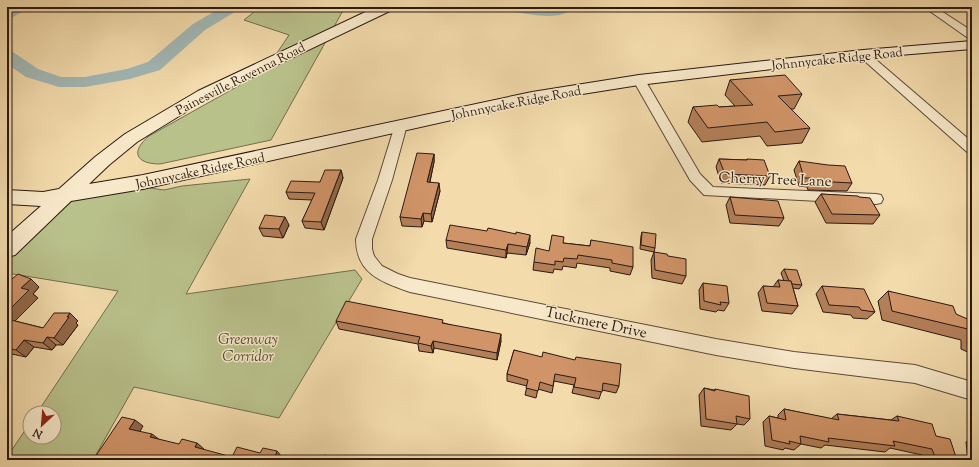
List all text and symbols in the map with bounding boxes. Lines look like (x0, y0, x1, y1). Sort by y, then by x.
street label: Painesville Ravenna Road (173, 39, 309, 120)
street label: Johnnycake Ridge Road (770, 44, 904, 76)
street label: Johnnycake Ridge Road (449, 82, 583, 126)
street label: Johnnycake Ridge Road (133, 149, 267, 195)
street label: Cherry Tree Lane (718, 168, 832, 193)
street label: Tuckmere Drive (543, 302, 649, 345)
park label: Greenway Corridor (218, 330, 278, 368)
north arrow (22, 405, 62, 445)
text: N (30, 424, 46, 443)

